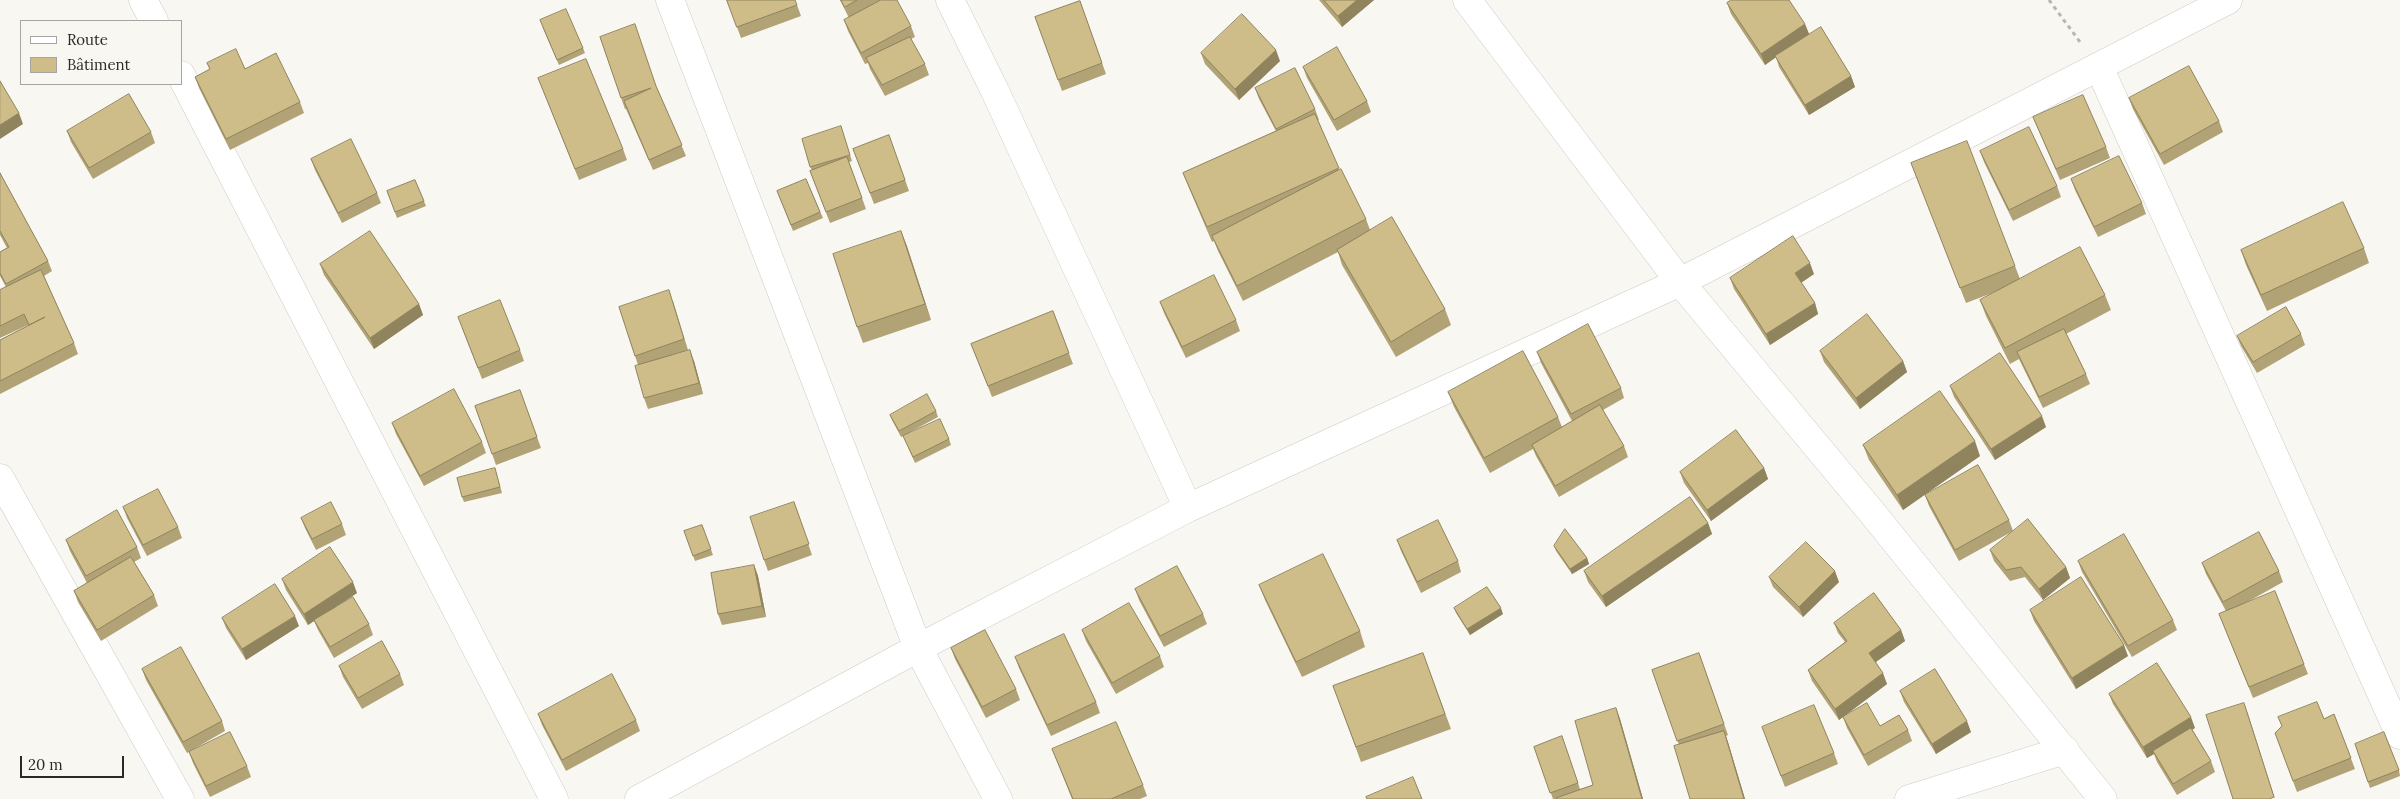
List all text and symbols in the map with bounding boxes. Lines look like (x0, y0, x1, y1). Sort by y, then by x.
legend (20, 20, 182, 85)
text: Route (67, 30, 108, 49)
text: Bâtiment (67, 55, 130, 74)
scale bar (22, 746, 126, 778)
text: 20 m (28, 755, 63, 774)

